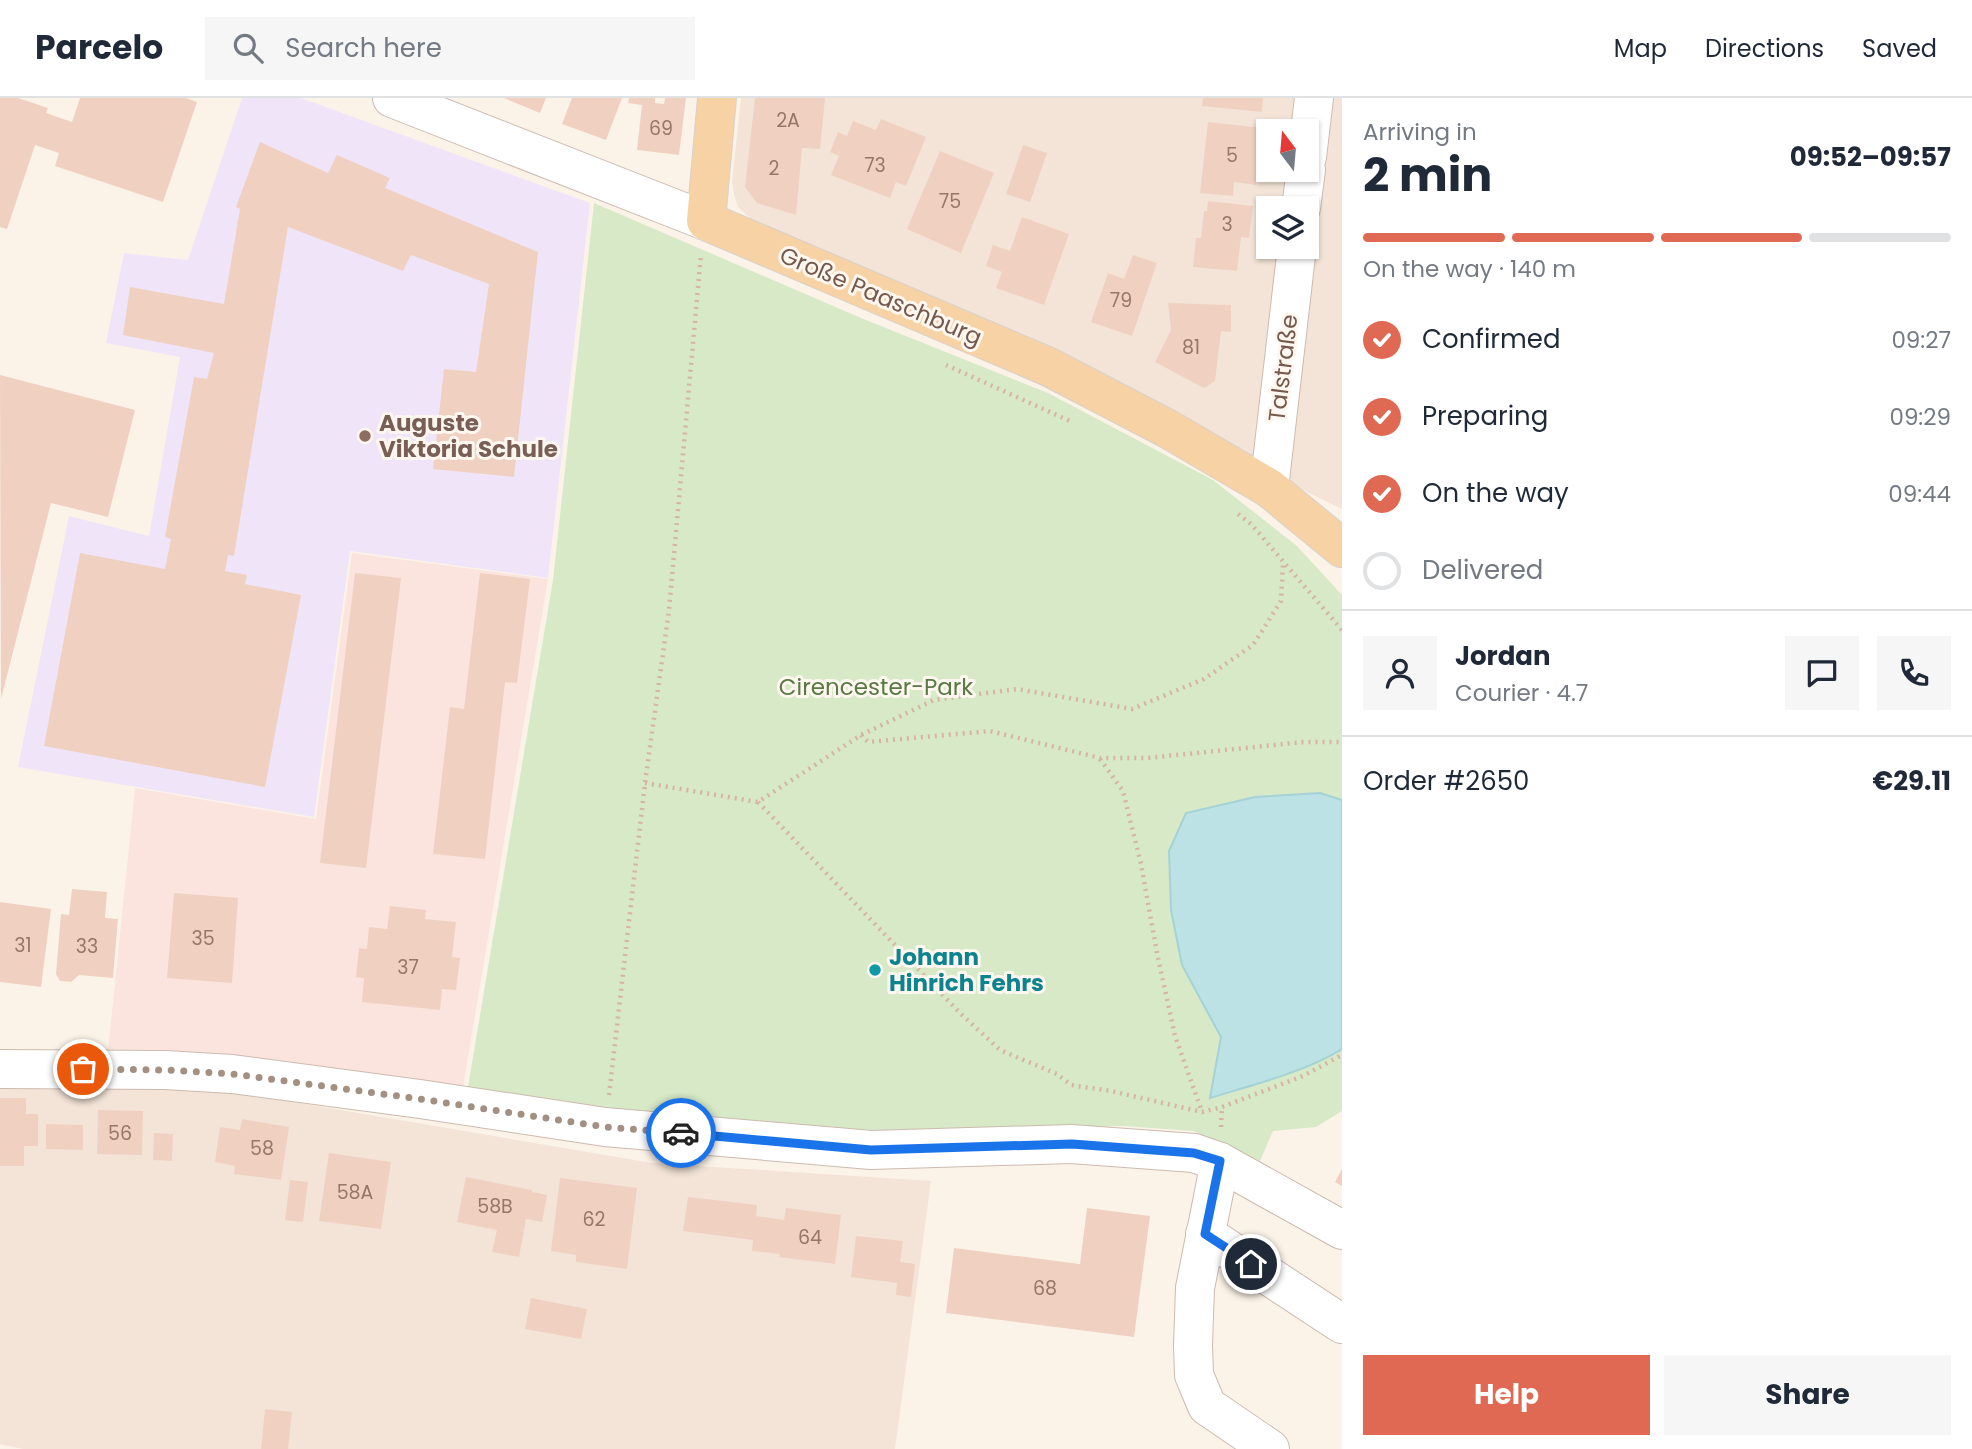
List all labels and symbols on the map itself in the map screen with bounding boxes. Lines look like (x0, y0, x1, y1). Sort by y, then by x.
house number: 2A (776, 107, 800, 134)
house number: 69 (649, 115, 673, 142)
north arrow (1256, 119, 1320, 182)
house number: 5 (1226, 142, 1238, 169)
house number: 73 (864, 152, 886, 179)
house number: 2 (769, 155, 780, 182)
house number: 75 (939, 188, 961, 215)
house number: 3 (1221, 211, 1233, 238)
street label: Große Paaschburg (775, 239, 987, 353)
house number: 79 (1110, 287, 1132, 314)
street label: Talstraße (1261, 312, 1305, 424)
house number: 81 (1182, 334, 1200, 361)
place label: Auguste Viktoria Schule (379, 407, 558, 465)
marker: Auguste Viktoria Schule (357, 428, 373, 444)
park label: Cirencester-Park (779, 671, 973, 703)
house number: 35 (191, 925, 215, 952)
house number: 31 (14, 932, 32, 959)
house number: 33 (76, 933, 98, 960)
place label: Johann Hinrich Fehrs (889, 941, 1044, 999)
house number: 37 (397, 954, 419, 981)
marker: Johann Hinrich Fehrs (867, 962, 883, 978)
pin (53, 1039, 113, 1099)
courier (646, 1098, 716, 1168)
house number: 56 (108, 1120, 132, 1147)
house number: 58 (250, 1135, 274, 1162)
house number: 58A (337, 1179, 374, 1206)
house number: 58B (477, 1193, 513, 1220)
house number: 62 (583, 1206, 606, 1233)
house number: 64 (798, 1224, 822, 1251)
pin (1221, 1234, 1281, 1294)
house number: 68 (1033, 1275, 1057, 1302)

